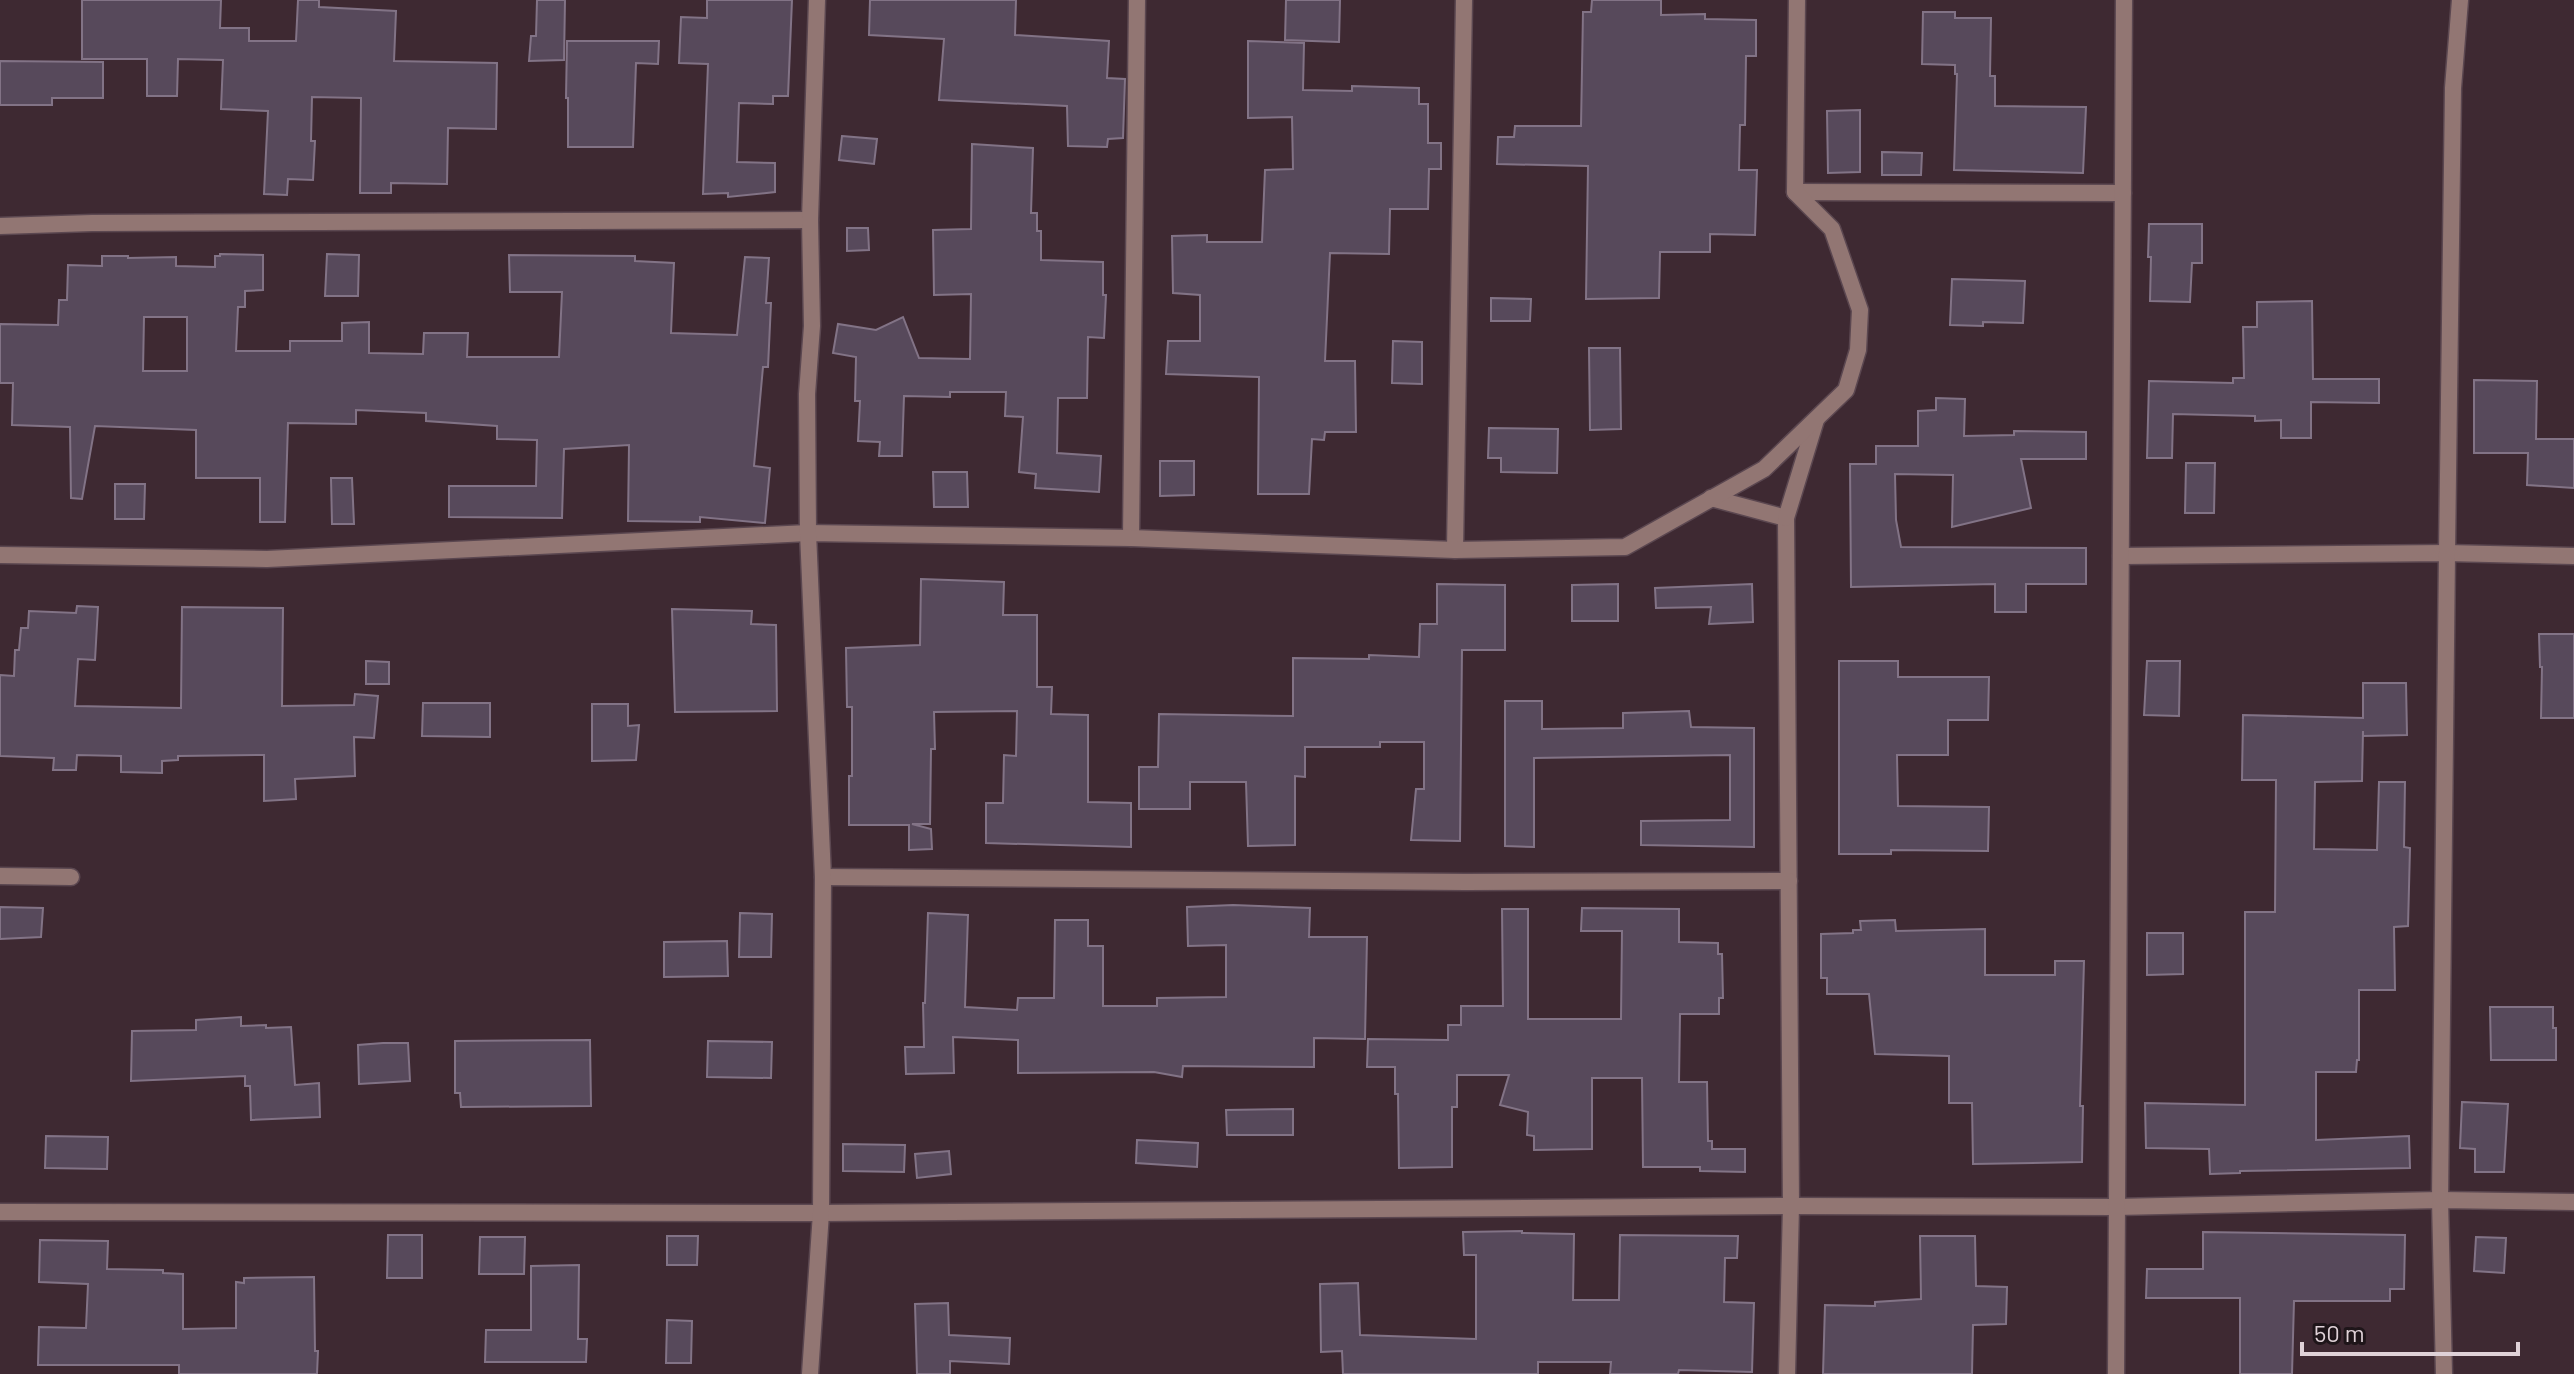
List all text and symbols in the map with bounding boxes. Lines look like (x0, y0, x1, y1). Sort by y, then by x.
scale bar (2302, 1306, 2518, 1356)
text: 50 m (2314, 1318, 2365, 1347)

